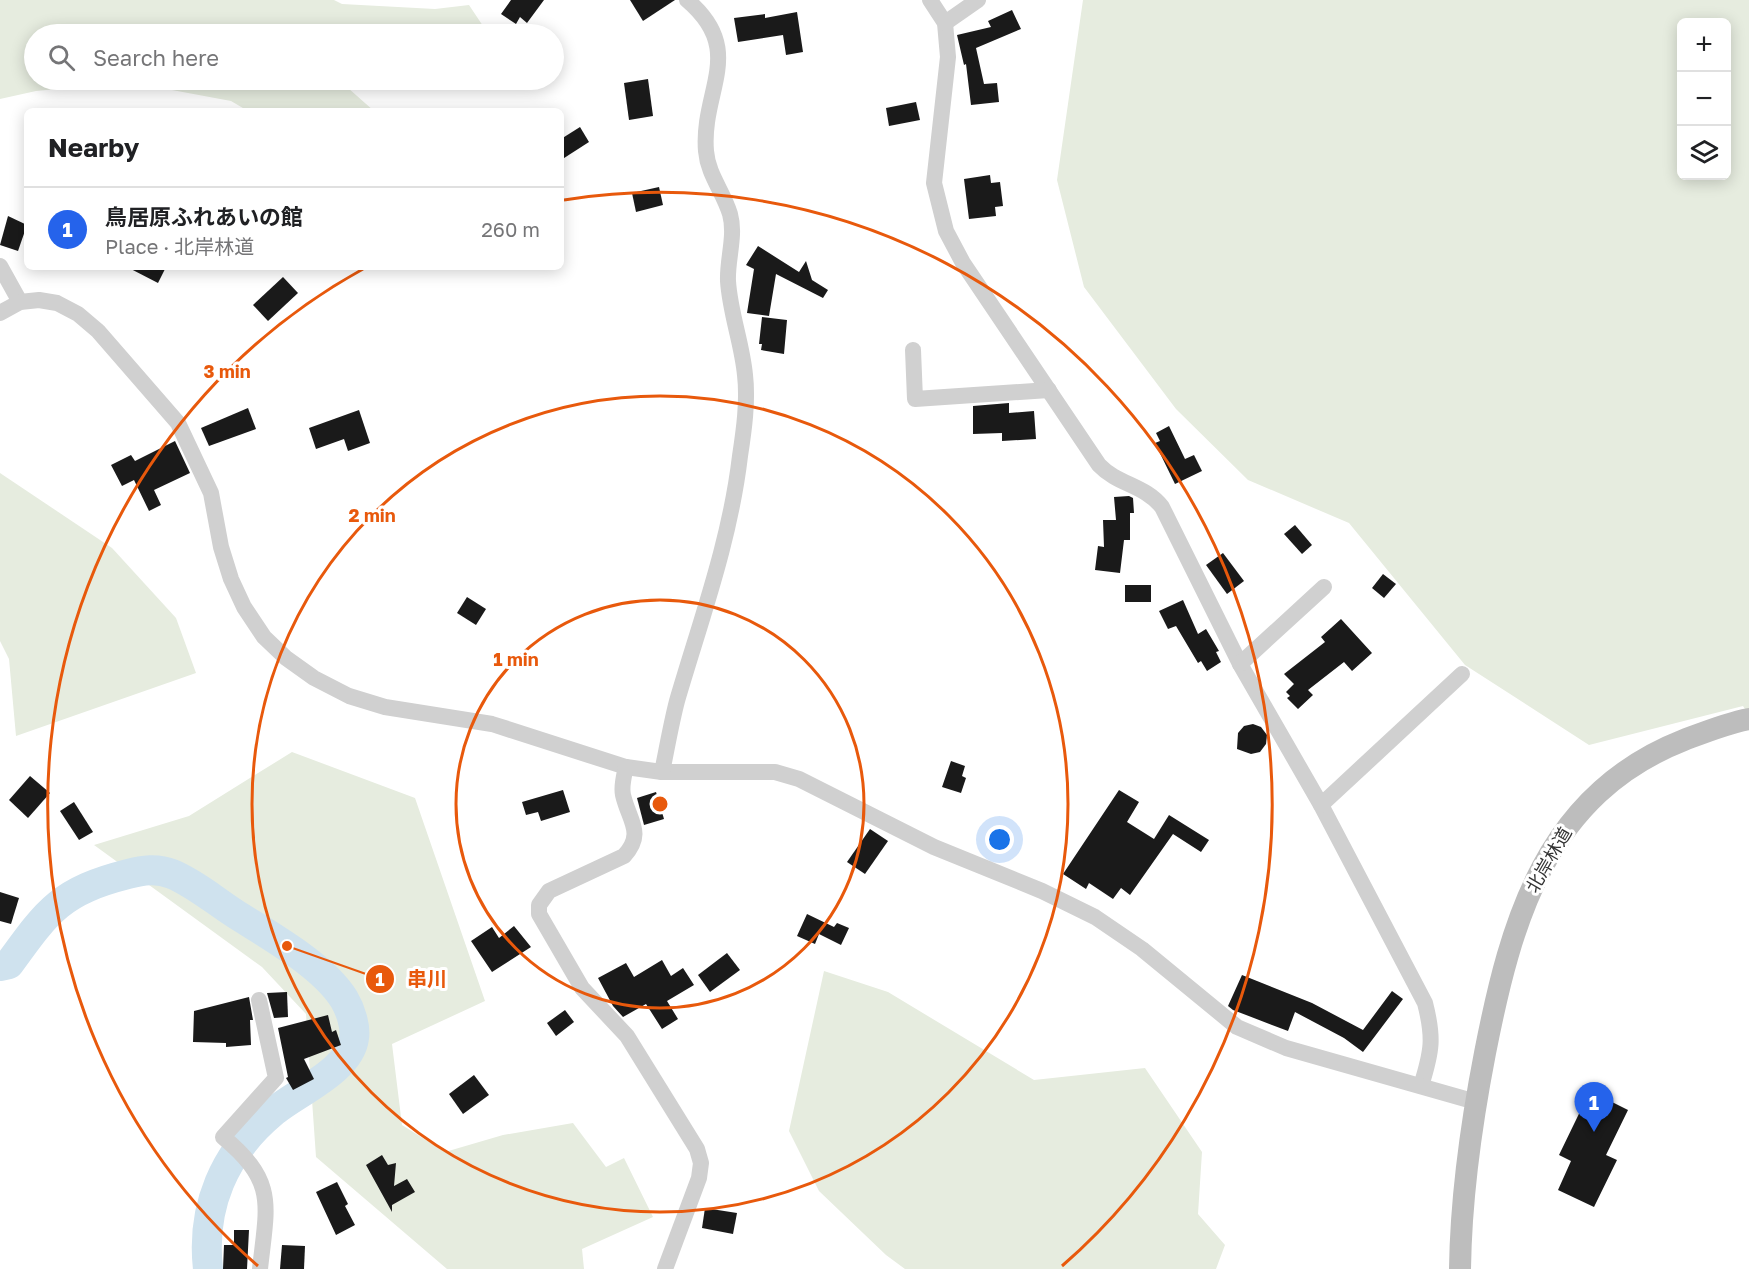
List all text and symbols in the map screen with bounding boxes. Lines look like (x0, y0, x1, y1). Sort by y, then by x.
map controls (1677, 18, 1731, 180)
button: + (1677, 18, 1731, 72)
search box (24, 24, 564, 90)
icon: search (45, 41, 78, 74)
text: Search here (93, 44, 219, 71)
button: − (1677, 72, 1731, 126)
button: layers (1677, 126, 1731, 180)
text: Nearby (48, 132, 139, 163)
text: 鳥居原ふれあいの館 (105, 203, 303, 230)
text: 1 (62, 217, 73, 241)
text: 260 m (481, 217, 540, 241)
text: Place · 北岸林道 (105, 234, 254, 258)
text: 3 min (203, 360, 251, 382)
text: 2 min (348, 504, 396, 526)
text: 1 min (493, 648, 539, 670)
centre of rings (650, 794, 670, 814)
street label: 北岸林道 (1521, 823, 1576, 896)
your location (985, 825, 1014, 854)
callout: 串川 (365, 960, 459, 998)
text: 串川 (407, 966, 447, 990)
text: 1 (375, 968, 385, 990)
pin: 1 (1574, 1082, 1614, 1132)

